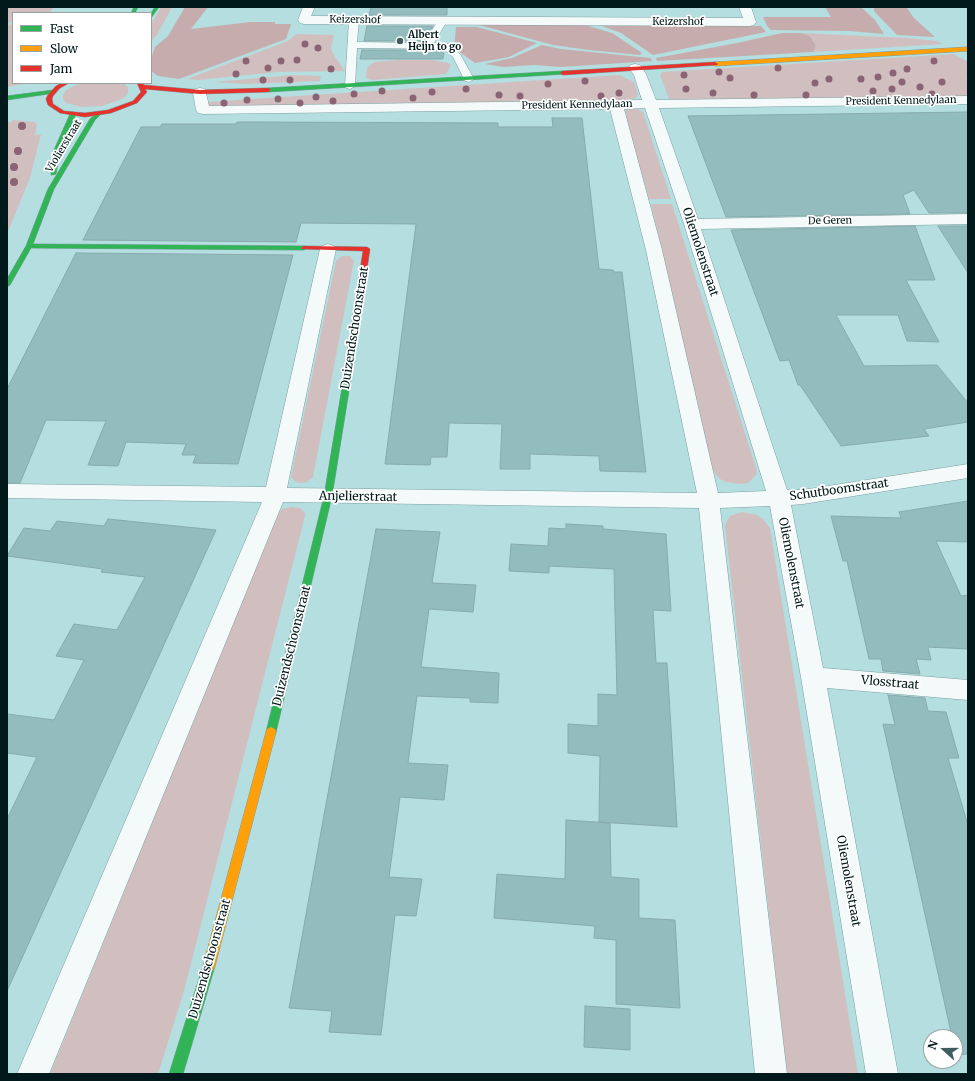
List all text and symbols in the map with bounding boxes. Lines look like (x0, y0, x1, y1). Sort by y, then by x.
legend (12, 12, 152, 84)
street label: Keizershof (329, 14, 381, 26)
street label: Keizershof (652, 16, 704, 28)
text: Fast (50, 21, 74, 36)
place label: Albert Heijn to go (408, 29, 461, 52)
marker: Albert Heijn to go (395, 36, 405, 46)
text: Slow (50, 41, 78, 56)
text: Jam (50, 61, 72, 76)
street label: President Kennedylaan (845, 94, 957, 108)
street label: President Kennedylaan (521, 98, 633, 112)
street label: Violierstraat (44, 117, 84, 175)
street label: Oliemolenstraat (679, 206, 721, 298)
street label: De Geren (808, 215, 852, 227)
street label: Duizendschoonstraat (338, 266, 372, 390)
street label: Schutboomstraat (789, 476, 889, 504)
street label: Anjelierstraat (319, 489, 397, 505)
street label: Oliemolenstraat (775, 516, 807, 610)
street label: Duizendschoonstraat (270, 584, 314, 708)
street label: Vlosstraat (860, 673, 920, 693)
street label: Oliemolenstraat (833, 834, 863, 928)
street label: Duizendschoonstraat (186, 897, 234, 1021)
north arrow (923, 1029, 963, 1069)
text: N (925, 1038, 941, 1052)

